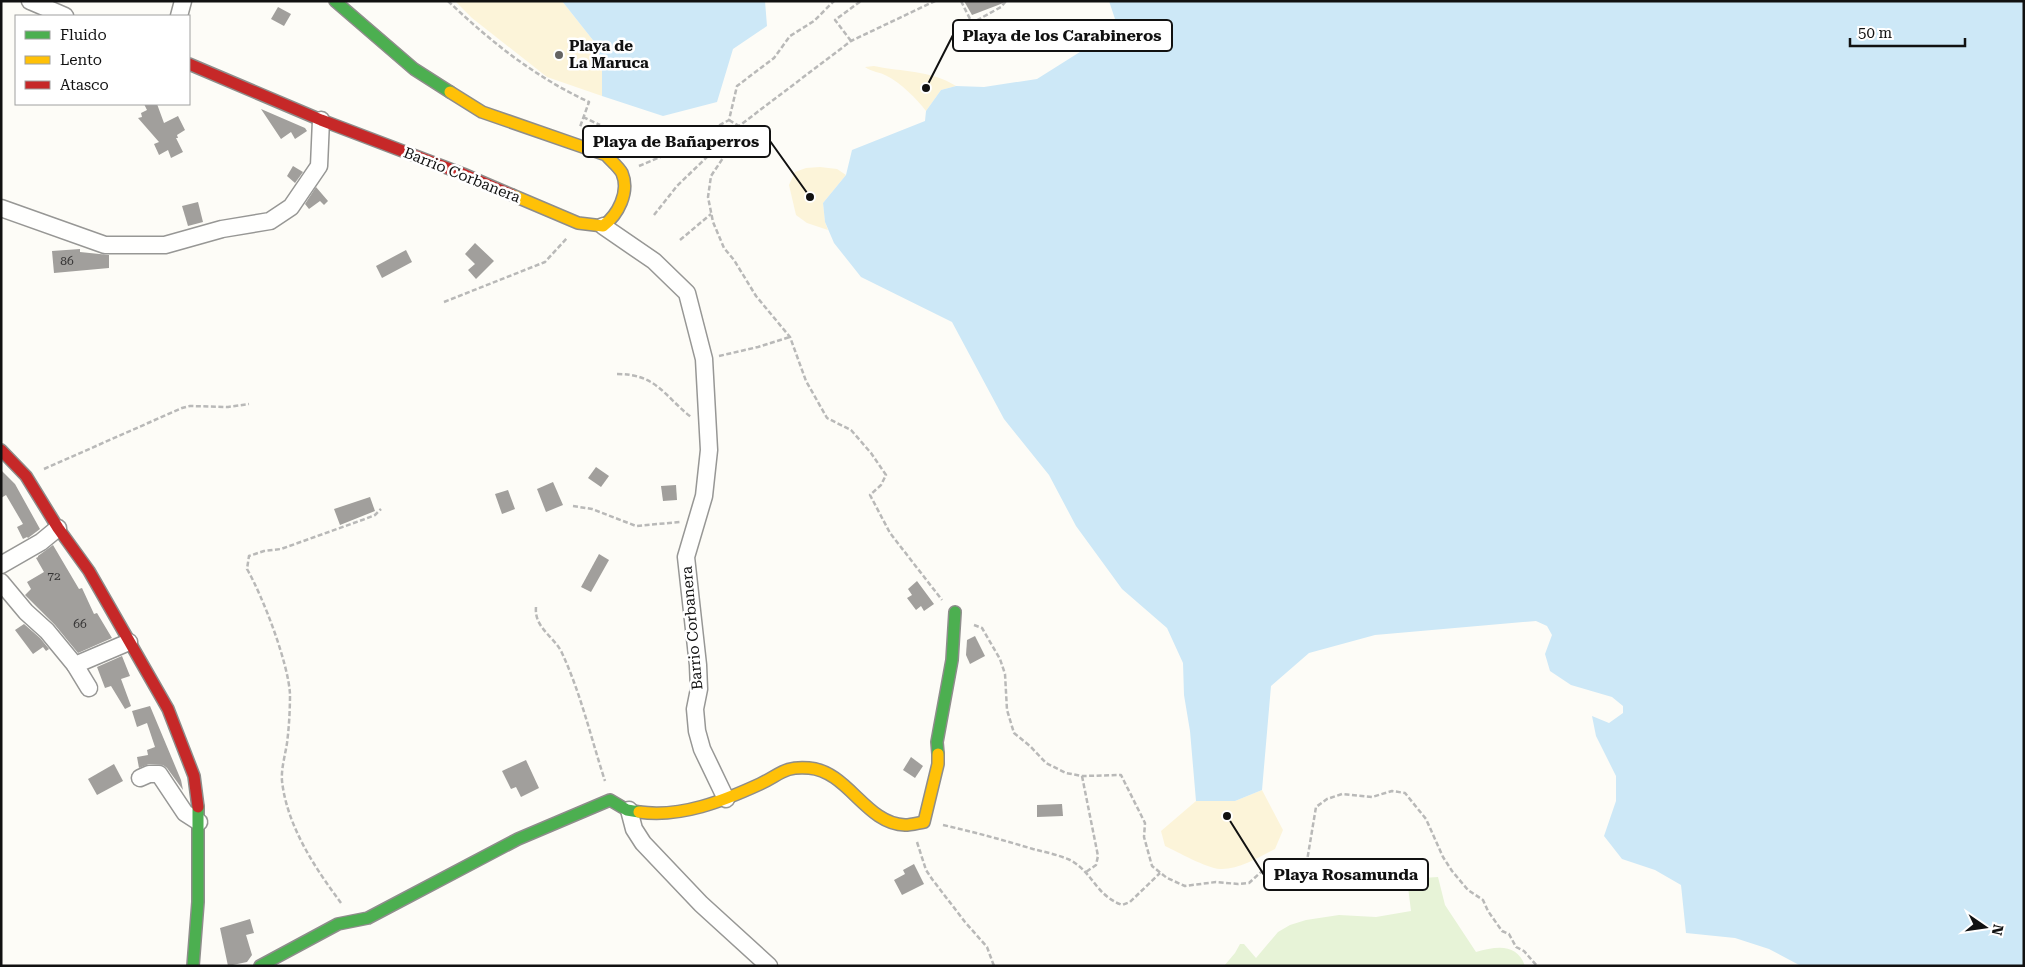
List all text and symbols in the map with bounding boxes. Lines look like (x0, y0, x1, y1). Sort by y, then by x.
legend (15, 15, 190, 105)
scale bar (1850, 15, 1965, 47)
callout: Playa de los Carabineros (953, 20, 1172, 51)
text: 50 m (1858, 24, 1893, 42)
text: Fluido (60, 26, 107, 44)
text: Playa de los Carabineros (962, 26, 1162, 45)
place label: Playa de La Maruca (569, 37, 649, 72)
marker: Playa de La Maruca (553, 49, 565, 61)
text: Lento (60, 51, 102, 69)
text: Atasco (60, 76, 109, 94)
callout: Playa de Bañaperros (583, 126, 770, 157)
text: Playa de Bañaperros (593, 132, 759, 151)
street label: Barrio Corbanera (401, 143, 523, 207)
house number: 86 (60, 254, 74, 268)
street label: Barrio Corbanera (678, 565, 706, 691)
house number: 72 (47, 569, 61, 583)
house number: 66 (73, 617, 87, 631)
callout: Playa Rosamunda (1264, 859, 1428, 890)
text: Playa Rosamunda (1274, 865, 1419, 884)
north arrow (1960, 902, 2010, 952)
text: N (1989, 923, 2007, 937)

